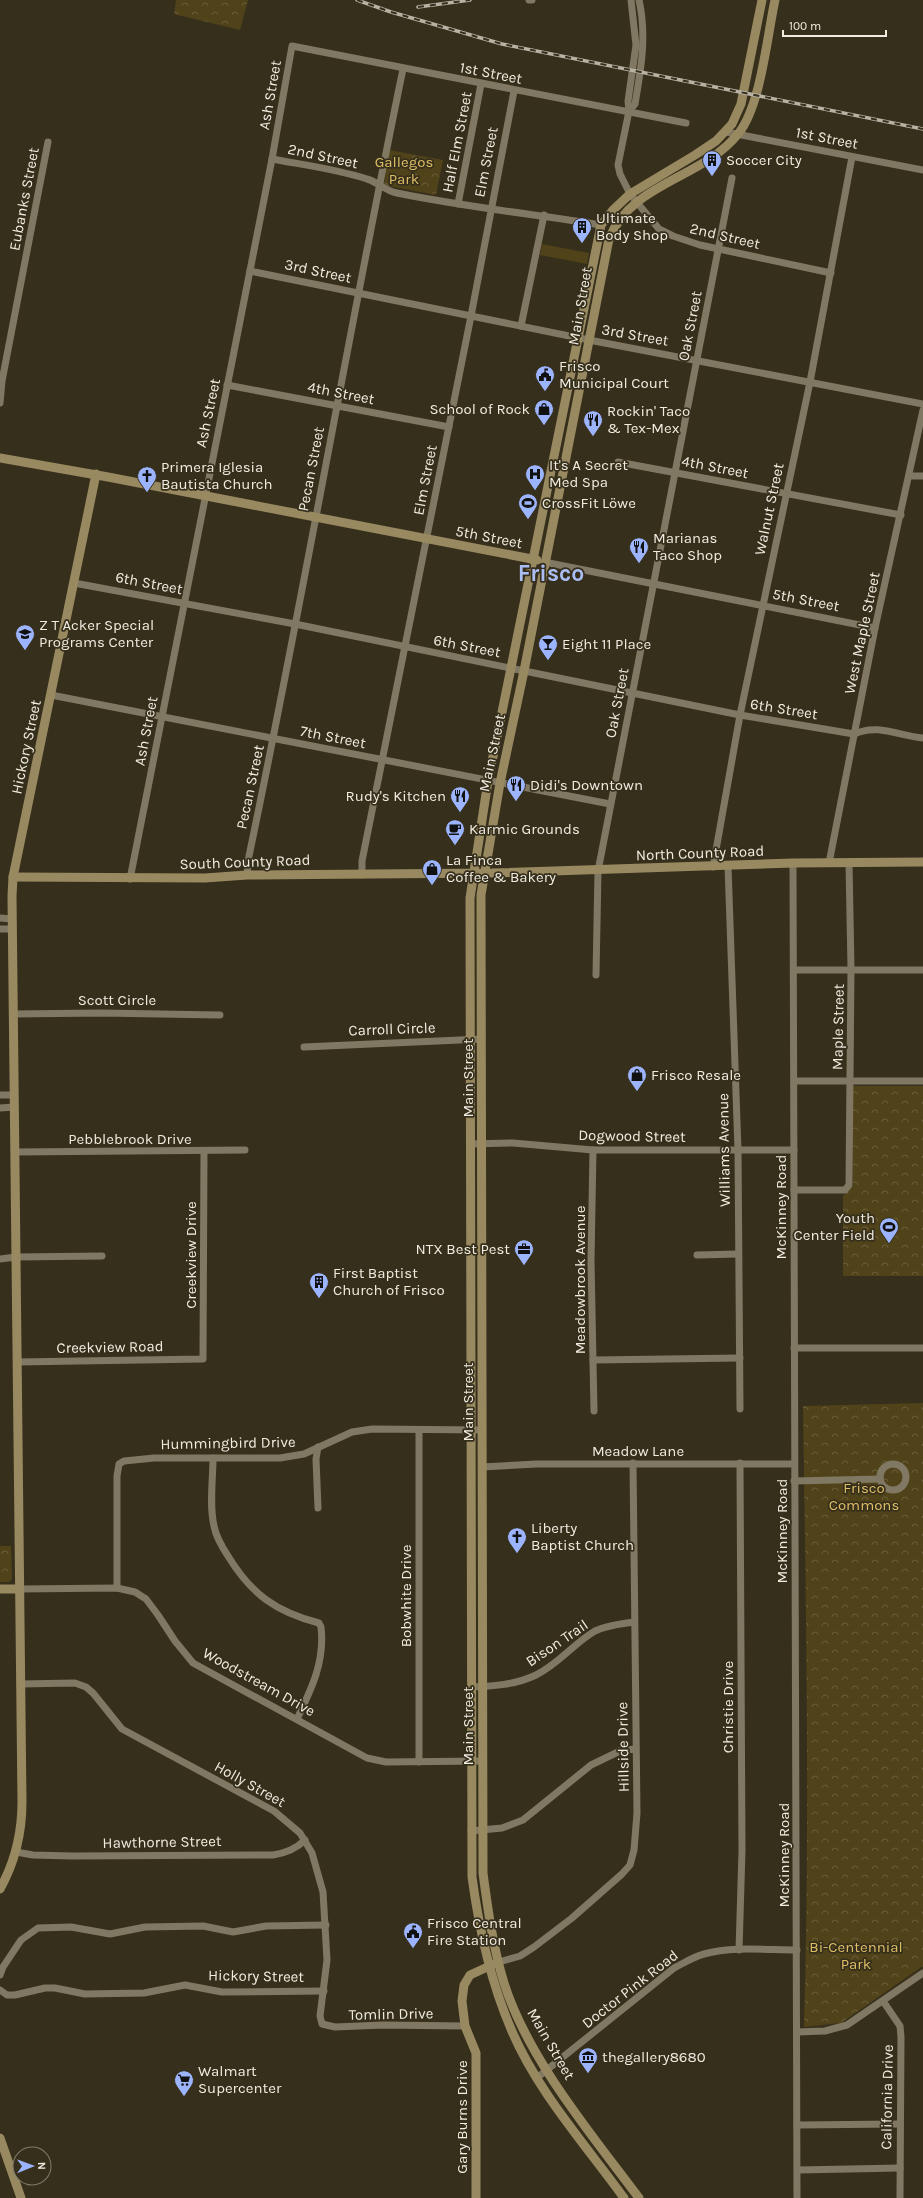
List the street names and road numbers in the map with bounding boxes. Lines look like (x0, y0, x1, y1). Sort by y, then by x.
street label: Ash Street (255, 58, 285, 131)
street label: 1st Street (458, 58, 524, 88)
street label: Half Elm Street (438, 90, 476, 194)
street label: 1st Street (794, 123, 860, 153)
street label: Elm Street (470, 125, 502, 199)
street label: 2nd Street (286, 140, 360, 172)
street label: Eubanks Street (5, 146, 43, 252)
street label: 2nd Street (688, 219, 762, 253)
street label: 3rd Street (283, 255, 353, 287)
street label: Main Street (564, 265, 596, 347)
street label: Oak Street (674, 289, 706, 363)
street label: 3rd Street (600, 320, 670, 350)
street label: Ash Street (192, 376, 224, 449)
street label: 4th Street (306, 378, 376, 408)
street label: Pecan Street (294, 425, 328, 513)
street label: Elm Street (409, 443, 441, 517)
street label: 4th Street (680, 452, 750, 482)
street label: Walnut Street (750, 461, 788, 557)
street label: 5th Street (454, 522, 524, 552)
street label: 6th Street (114, 568, 184, 598)
street label: West Maple Street (840, 570, 884, 696)
street label: 5th Street (771, 585, 841, 615)
street label: 6th Street (432, 631, 502, 661)
street label: Oak Street (601, 666, 633, 740)
street label: Ash Street (130, 694, 162, 767)
street label: 6th Street (749, 695, 819, 723)
street label: Hickory Street (7, 698, 45, 796)
street label: Main Street (475, 712, 509, 794)
street label: 7th Street (299, 722, 368, 752)
street label: Pecan Street (232, 743, 268, 831)
street label: North County Road (636, 842, 764, 864)
street label: South County Road (179, 851, 311, 873)
street label: Maple Street (828, 983, 848, 1070)
street label: Scott Circle (78, 991, 156, 1009)
street label: Carroll Circle (348, 1018, 436, 1040)
street label: Main Street (459, 1038, 477, 1118)
street label: Williams Avenue (714, 1093, 734, 1207)
street label: Dogwood Street (578, 1126, 686, 1146)
street label: Pebblebrook Drive (68, 1130, 192, 1148)
street label: McKinney Road (772, 1155, 790, 1259)
street label: Creekview Drive (182, 1201, 200, 1309)
street label: Meadowbrook Avenue (571, 1206, 589, 1354)
street label: Creekview Road (56, 1337, 164, 1357)
street label: Main Street (459, 1362, 477, 1442)
street label: Hummingbird Drive (160, 1433, 296, 1453)
street label: Meadow Lane (592, 1442, 684, 1460)
street label: McKinney Road (773, 1479, 791, 1583)
street label: Bobwhite Drive (397, 1545, 415, 1647)
street label: Bison Trail (522, 1616, 592, 1670)
street label: Woodstream Drive (200, 1644, 318, 1720)
street label: Christie Drive (719, 1661, 737, 1753)
street label: Main Street (459, 1686, 477, 1766)
street label: Hillside Drive (613, 1702, 633, 1792)
street label: Holly Street (211, 1757, 289, 1811)
street label: McKinney Road (775, 1803, 793, 1907)
street label: Hawthorne Street (102, 1832, 222, 1852)
street label: Doctor Pink Road (578, 1946, 682, 2032)
street label: Hickory Street (208, 1966, 305, 1986)
street label: Tomlin Drive (348, 2004, 434, 2024)
street label: Main Street (523, 2005, 579, 2083)
street label: California Drive (877, 2044, 897, 2150)
street label: Gary Burns Drive (453, 2060, 471, 2174)

